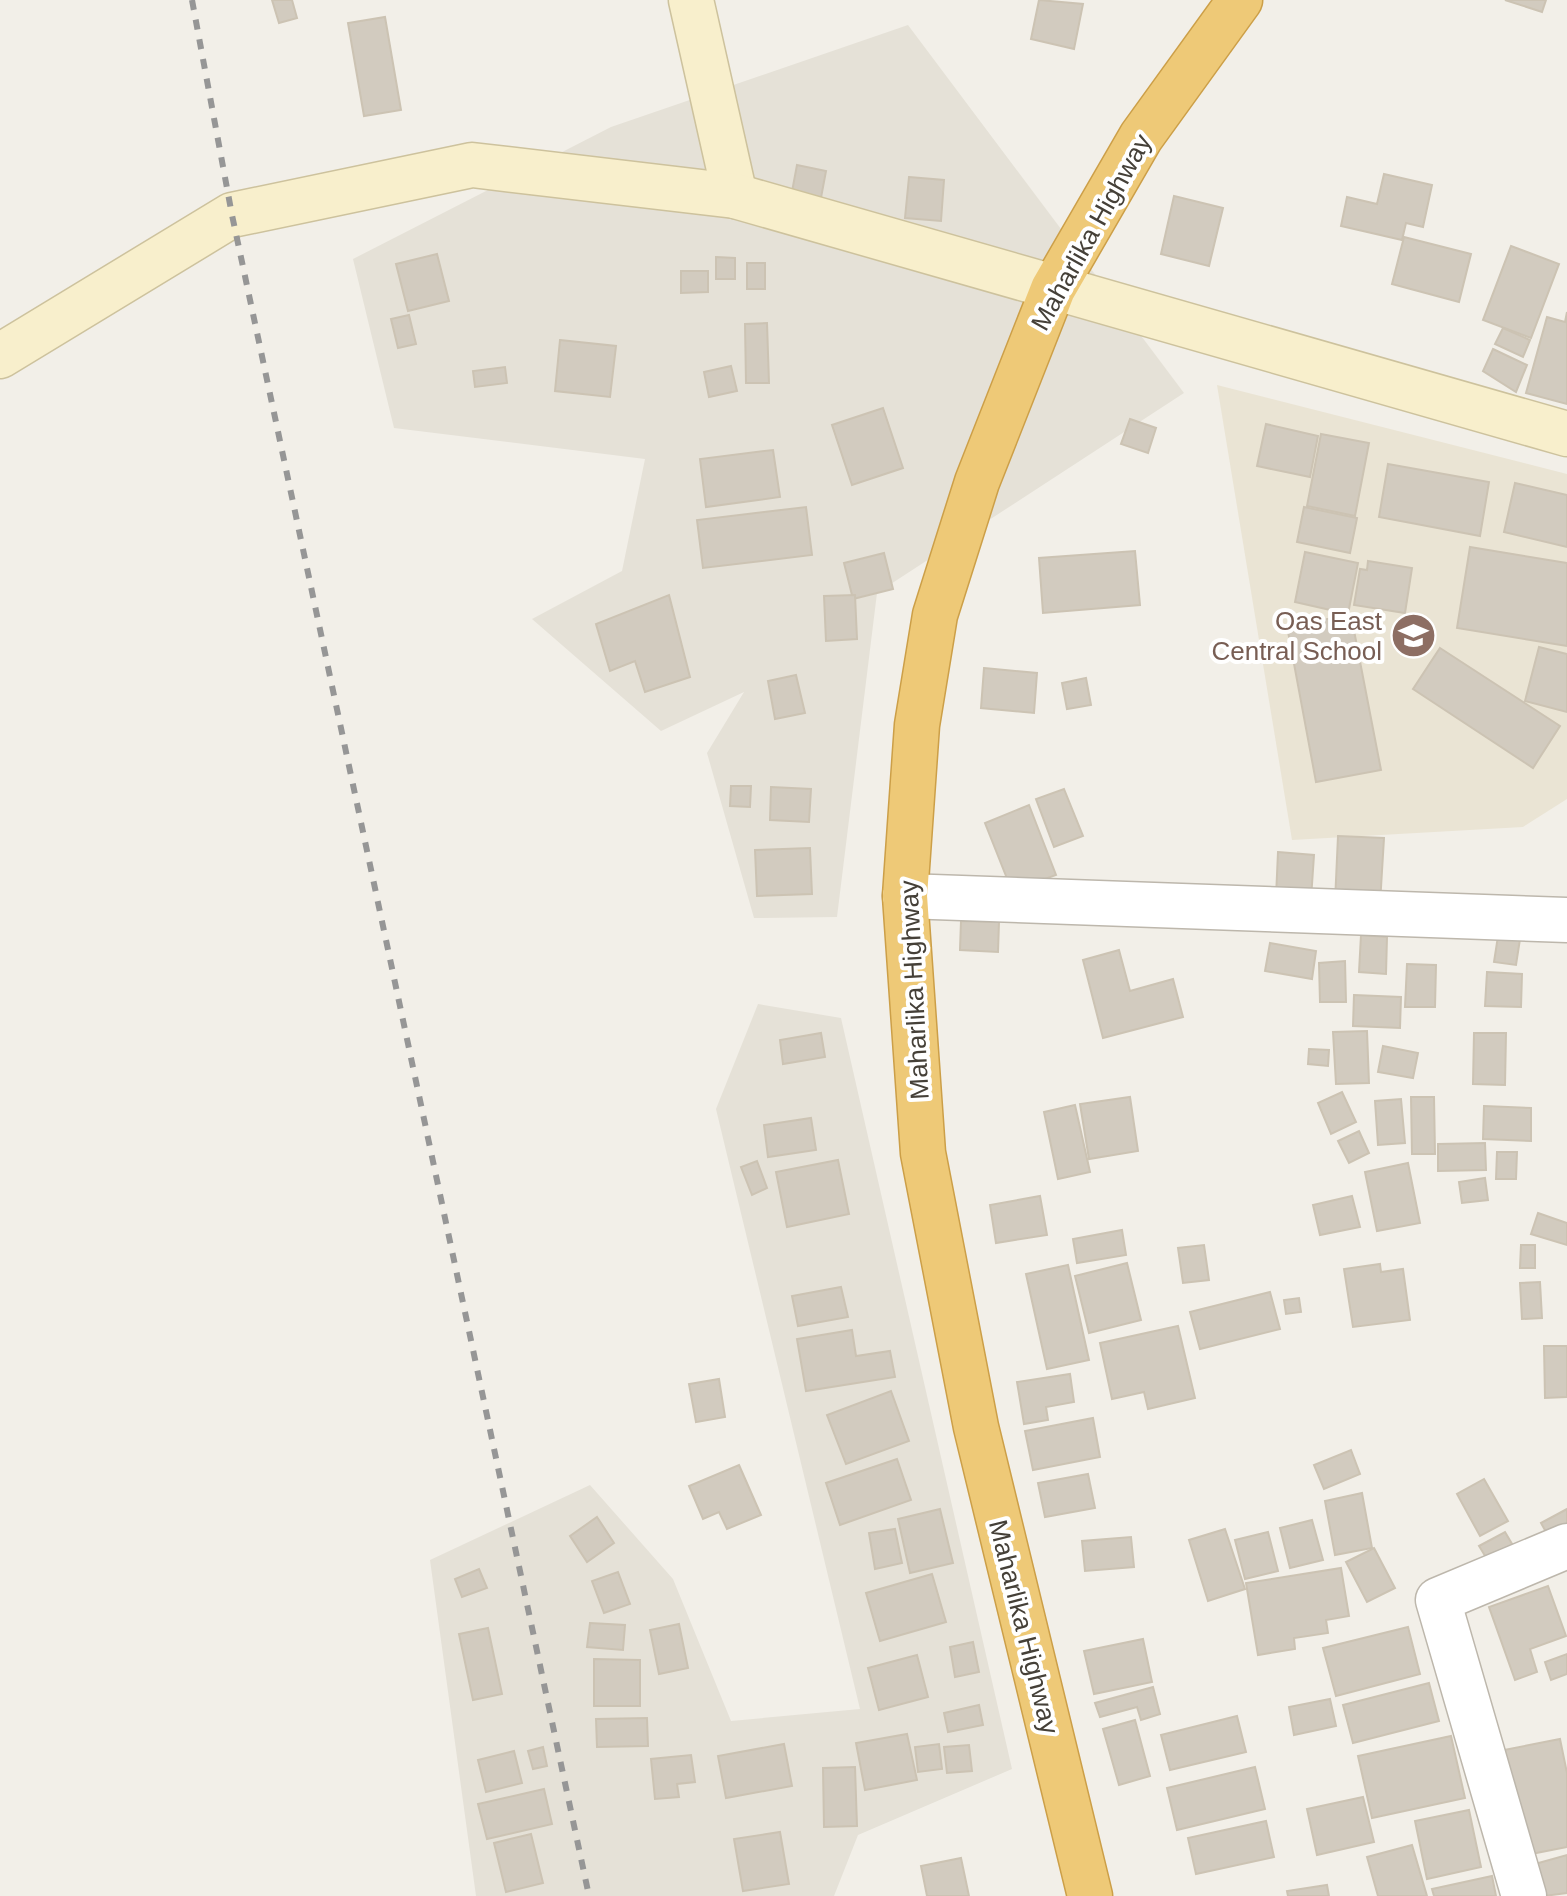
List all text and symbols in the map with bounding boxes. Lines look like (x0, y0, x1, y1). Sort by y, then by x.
street label: Maharlika Highway (1025, 129, 1157, 335)
place label: Oas East Central School (1211, 606, 1383, 666)
school or university icon: Oas East Central School (1389, 612, 1437, 660)
street label: Maharlika Highway (893, 880, 935, 1100)
street label: Maharlika Highway (983, 1517, 1065, 1737)

